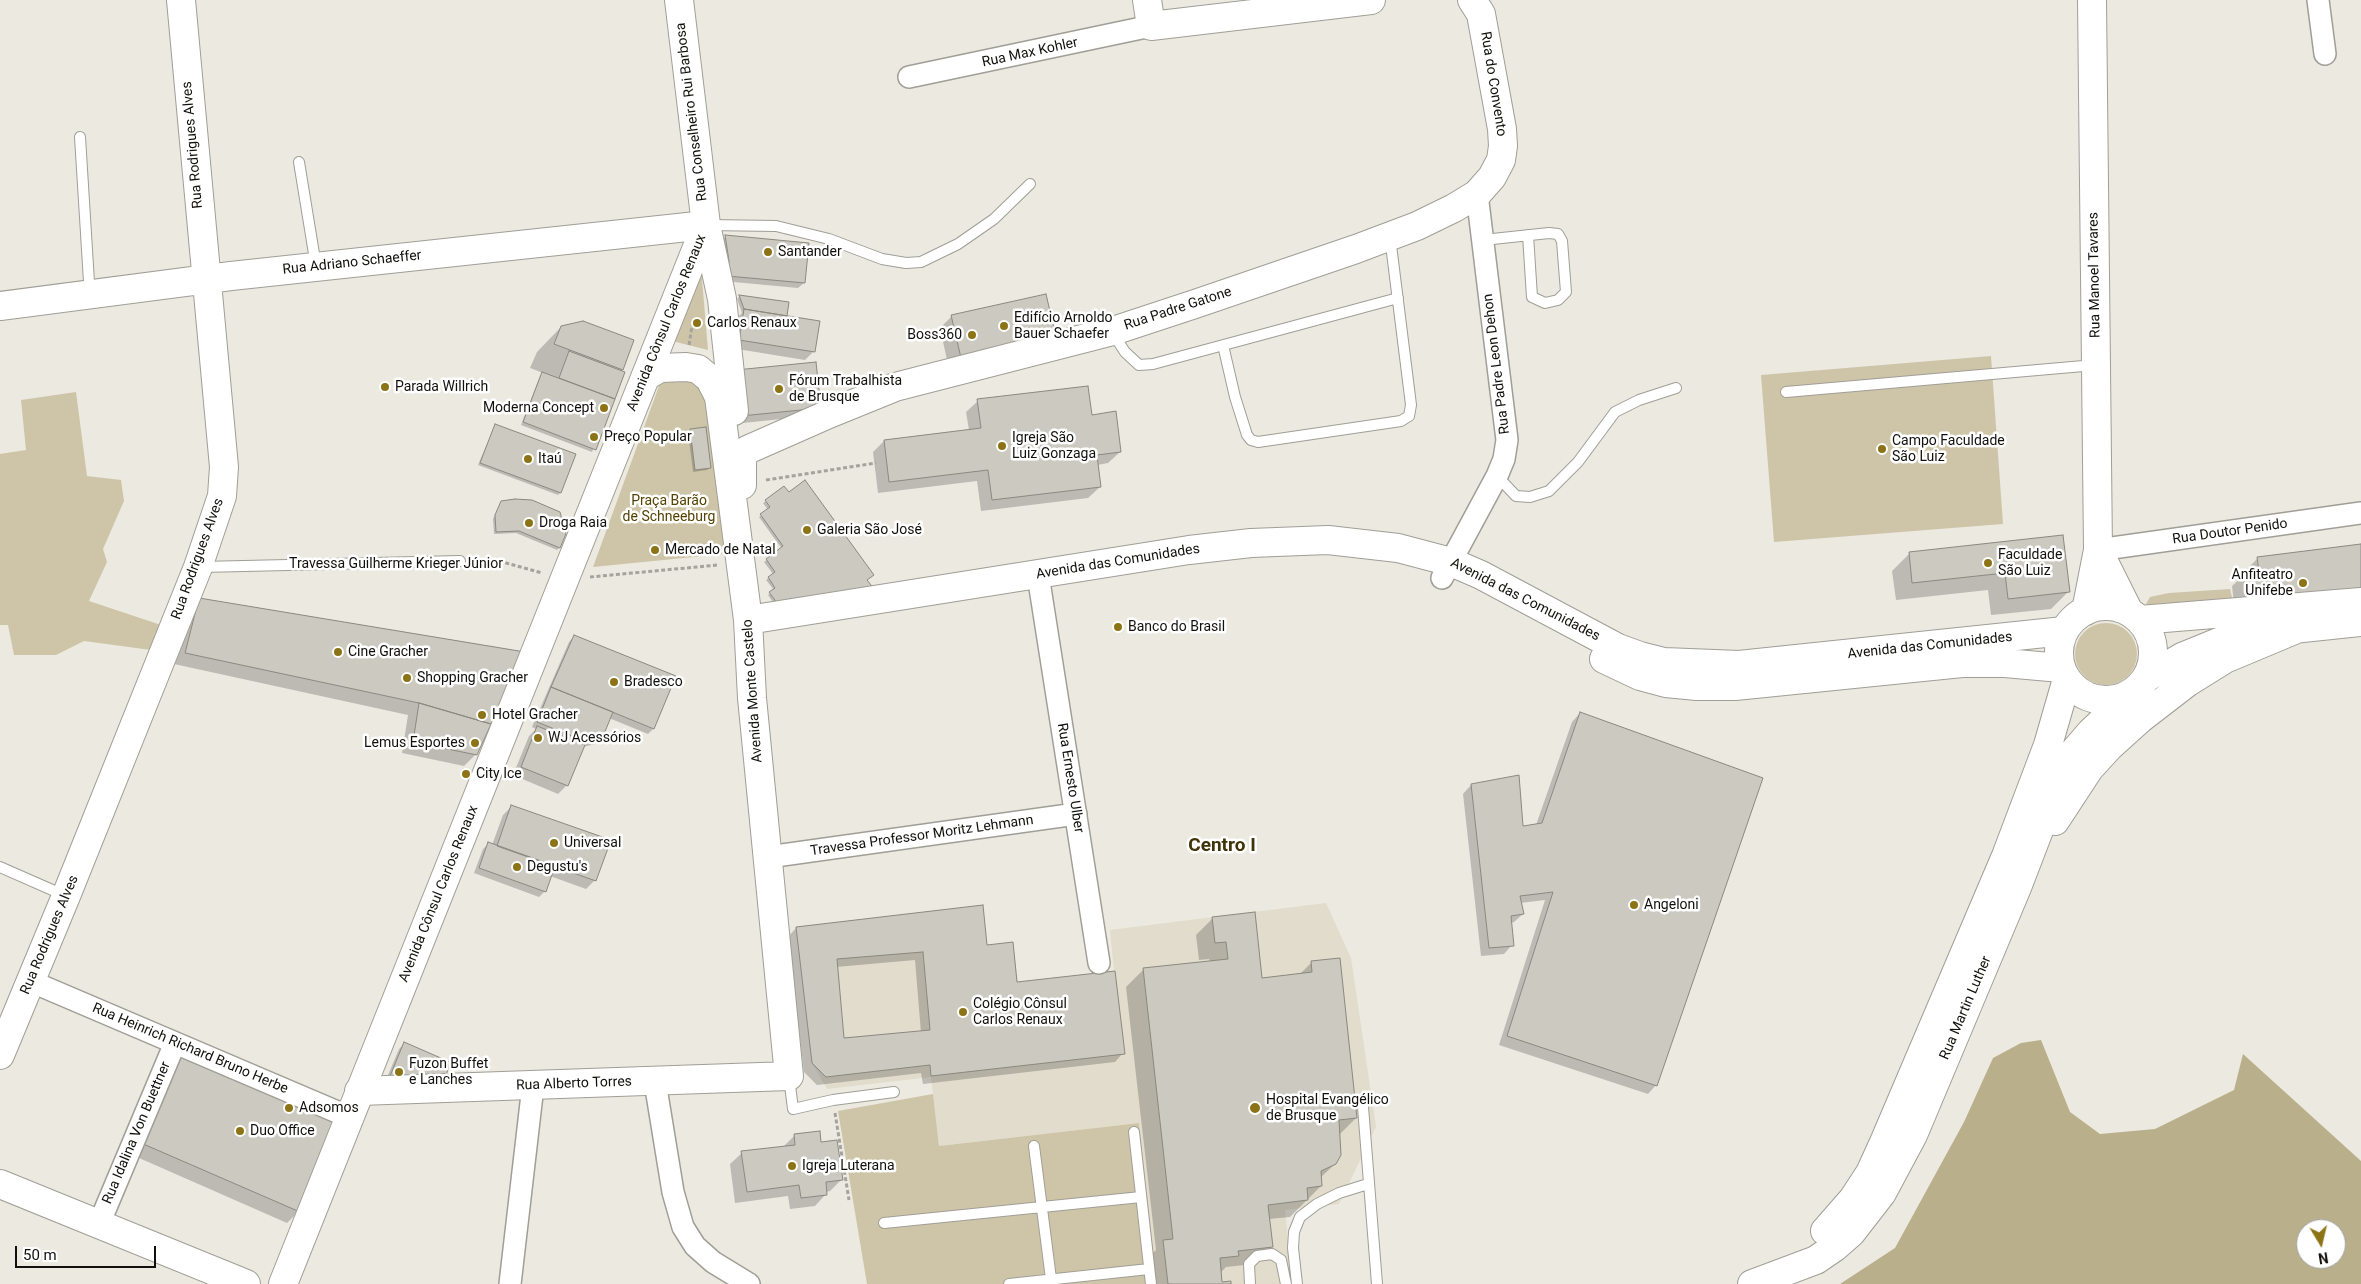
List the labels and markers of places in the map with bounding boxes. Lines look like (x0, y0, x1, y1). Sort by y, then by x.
place label: Santander (778, 244, 842, 260)
marker: Santander (762, 246, 774, 258)
place label: Edifício Arnoldo Bauer Schaefer (1014, 310, 1113, 342)
place label: Carlos Renaux (707, 315, 797, 331)
marker: Carlos Renaux (691, 317, 703, 329)
marker: Edifício Arnoldo Bauer Schaefer (998, 320, 1010, 332)
place label: Boss360 (907, 327, 962, 343)
marker: Boss360 (966, 329, 978, 341)
place label: Fórum Trabalhista de Brusque (789, 373, 902, 406)
place label: Parada Willrich (395, 379, 488, 395)
marker: Parada Willrich (379, 381, 391, 393)
marker: Fórum Trabalhista de Brusque (773, 383, 785, 395)
place label: Moderna Concept (483, 400, 594, 416)
marker: Moderna Concept (598, 402, 610, 414)
place label: Preço Popular (604, 429, 692, 445)
place label: Igreja São Luiz Gonzaga (1012, 430, 1096, 462)
marker: Preço Popular (588, 431, 600, 443)
place label: Campo Faculdade São Luiz (1892, 433, 2005, 466)
marker: Igreja São Luiz Gonzaga (996, 440, 1008, 452)
marker: Campo Faculdade São Luiz (1876, 443, 1888, 455)
place label: Itaú (538, 451, 562, 467)
marker: Itaú (522, 453, 534, 465)
place label: Droga Raia (539, 515, 607, 531)
marker: Droga Raia (523, 517, 535, 529)
place label: Galeria São José (817, 522, 922, 538)
marker: Galeria São José (801, 524, 813, 536)
place label: Mercado de Natal (665, 542, 776, 558)
marker: Mercado de Natal (649, 544, 661, 556)
place label: Faculdade São Luiz (1998, 547, 2062, 580)
marker: Faculdade São Luiz (1982, 557, 1994, 569)
place label: Anfiteatro Unifebe (2232, 567, 2293, 600)
marker: Anfiteatro Unifebe (2297, 577, 2309, 589)
place label: Banco do Brasil (1128, 619, 1225, 635)
marker: Banco do Brasil (1112, 621, 1124, 633)
place label: Cine Gracher (348, 644, 428, 660)
marker: Cine Gracher (332, 646, 344, 658)
place label: Shopping Gracher (417, 670, 528, 686)
marker: Shopping Gracher (401, 672, 413, 684)
place label: Bradesco (624, 674, 683, 690)
marker: Bradesco (608, 676, 620, 688)
place label: Hotel Gracher (492, 707, 578, 723)
marker: Hotel Gracher (476, 709, 488, 721)
place label: WJ Acessórios (548, 730, 641, 746)
marker: WJ Acessórios (532, 732, 544, 744)
place label: Lemus Esportes (364, 735, 465, 751)
marker: Lemus Esportes (469, 737, 481, 749)
place label: City Ice (476, 766, 522, 782)
marker: City Ice (460, 768, 472, 780)
place label: Universal (564, 835, 621, 851)
marker: Universal (548, 837, 560, 849)
place label: Degustu's (527, 859, 588, 875)
marker: Degustu's (511, 861, 523, 873)
place label: Angeloni (1644, 897, 1699, 913)
marker: Angeloni (1628, 899, 1640, 911)
place label: Colégio Cônsul Carlos Renaux (973, 996, 1067, 1028)
marker: Colégio Cônsul Carlos Renaux (957, 1006, 969, 1018)
place label: Fuzon Buffet e Lanches (409, 1056, 488, 1088)
marker: Fuzon Buffet e Lanches (393, 1066, 405, 1078)
place label: Hospital Evangélico de Brusque (1266, 1092, 1389, 1124)
place label: Adsomos (299, 1100, 359, 1116)
marker: Hospital Evangélico de Brusque (1248, 1101, 1262, 1115)
marker: Adsomos (283, 1102, 295, 1114)
place label: Duo Office (250, 1123, 315, 1139)
marker: Duo Office (234, 1125, 246, 1137)
place label: Igreja Luterana (802, 1158, 895, 1174)
marker: Igreja Luterana (786, 1160, 798, 1172)

